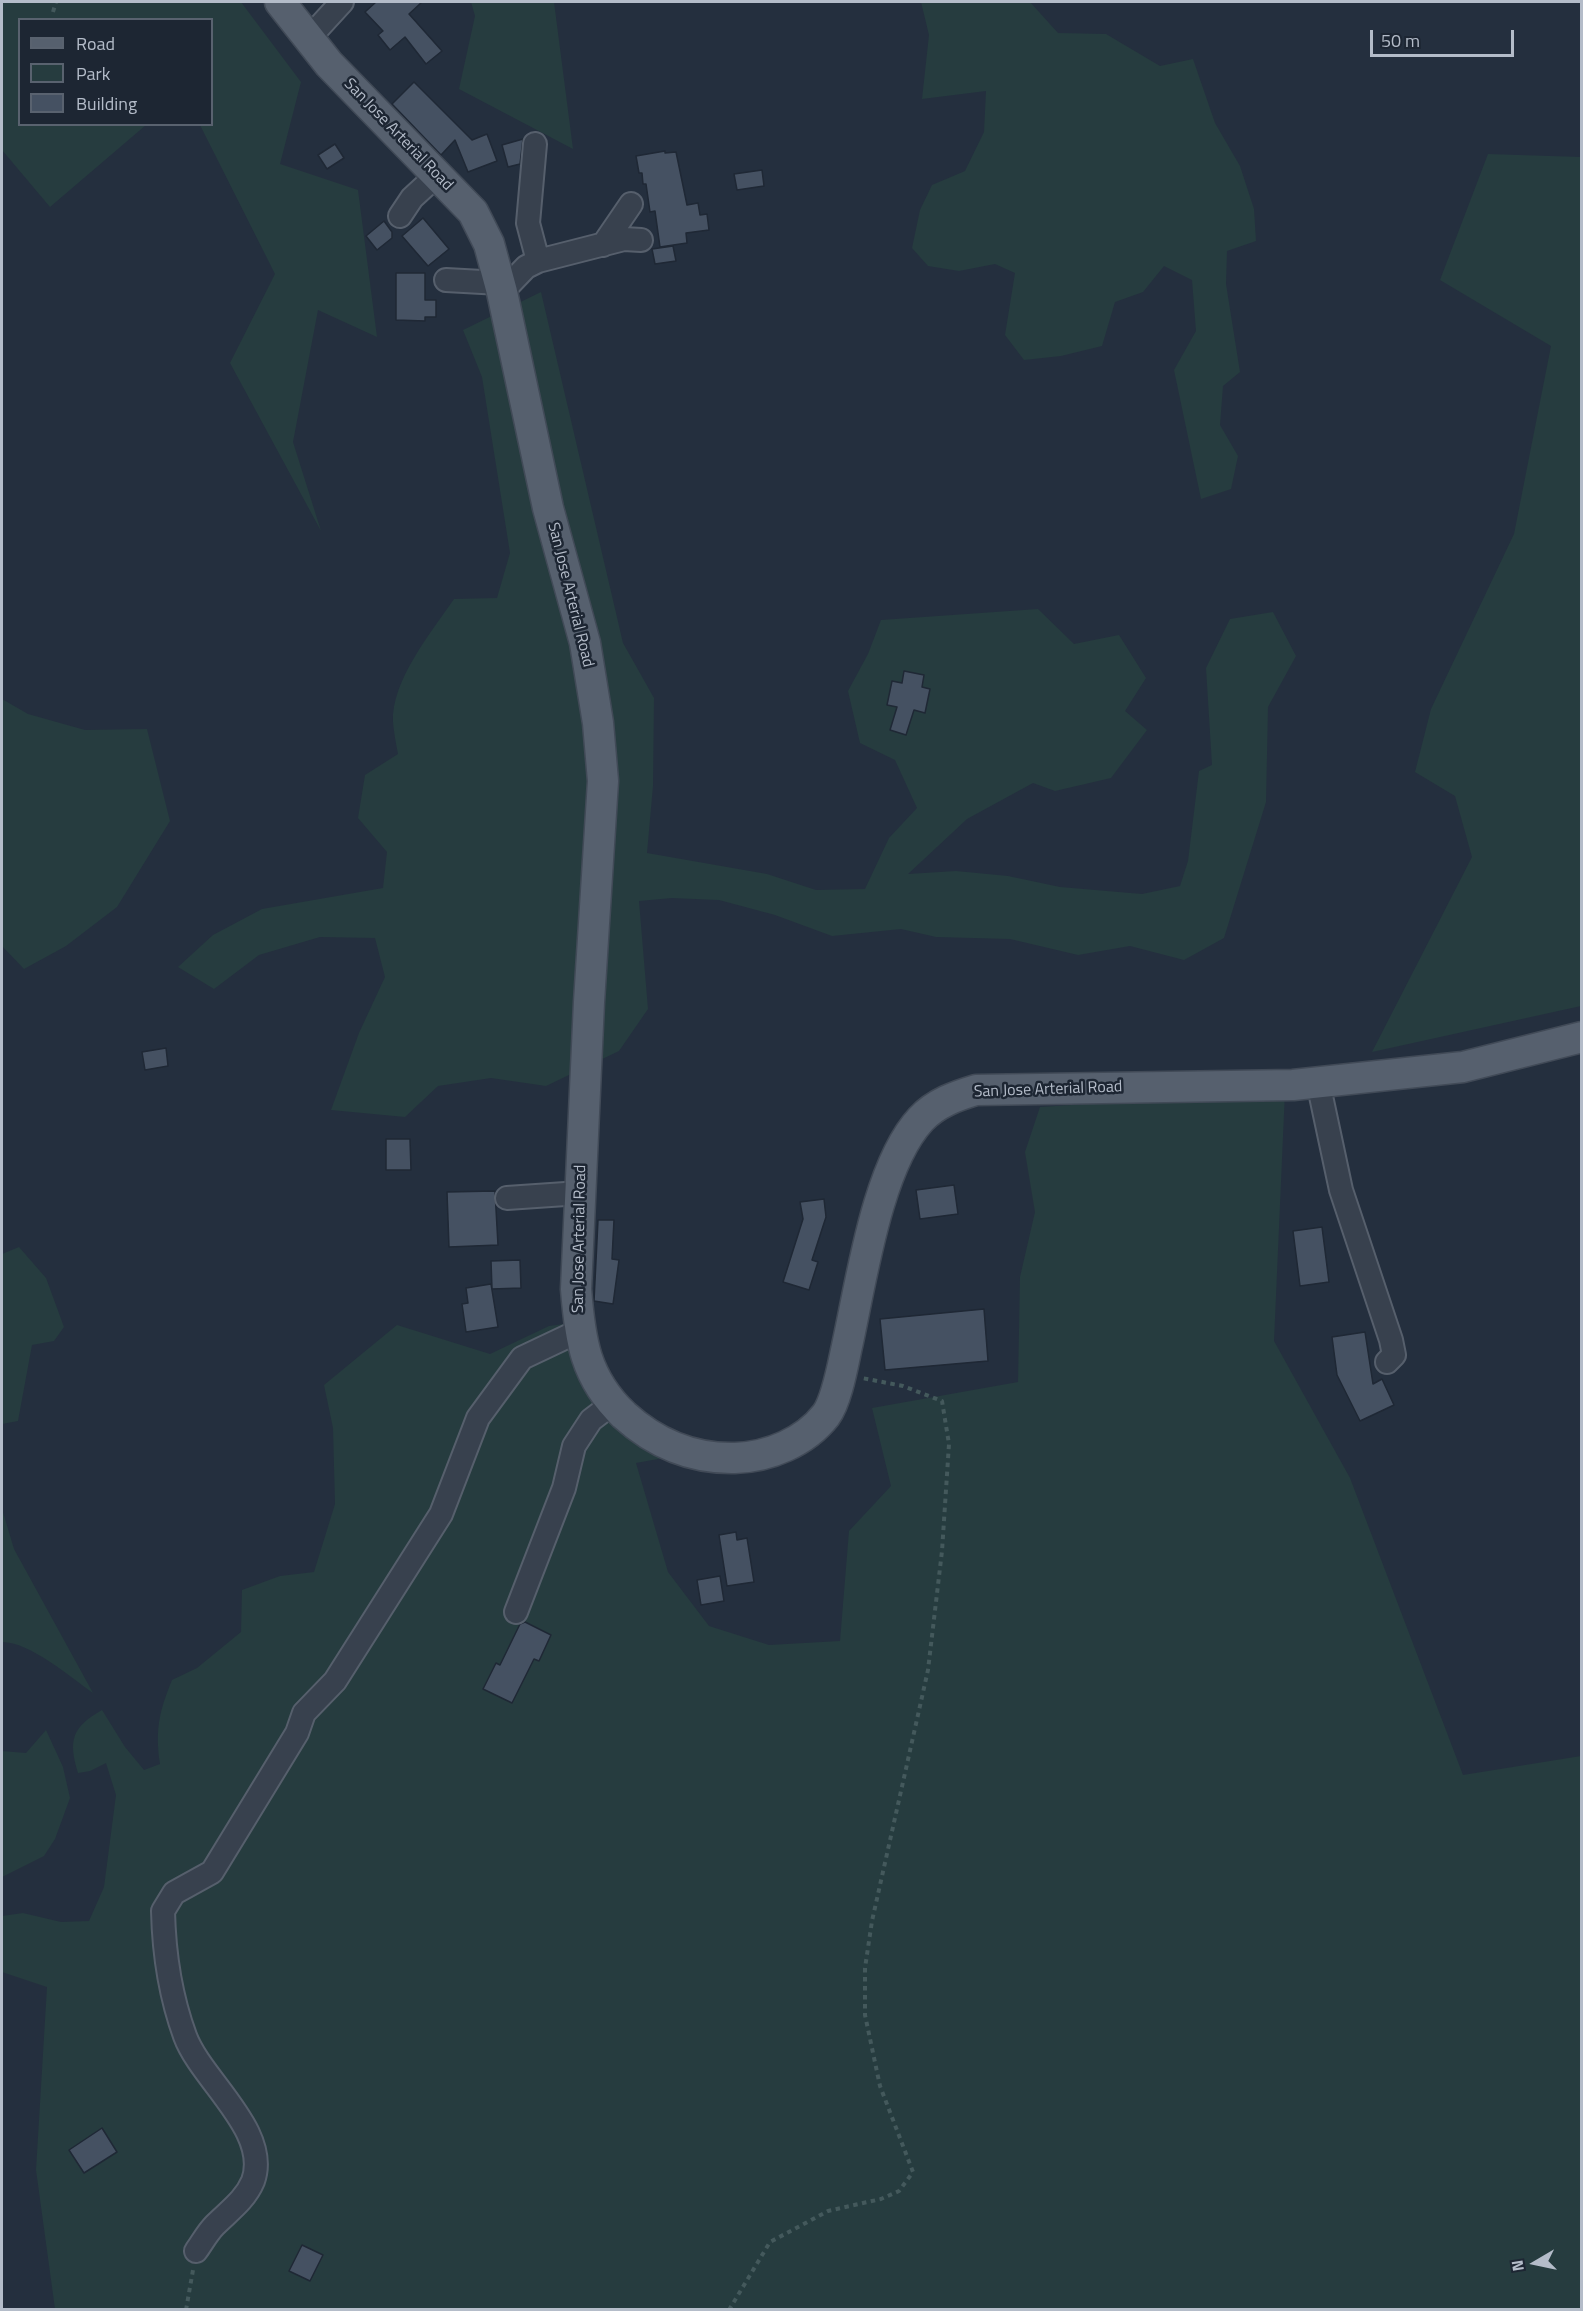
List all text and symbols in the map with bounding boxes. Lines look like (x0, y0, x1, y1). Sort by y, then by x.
legend (18, 18, 213, 126)
scale bar (1373, 18, 1517, 56)
text: 50 m (1381, 27, 1420, 54)
text: Road (76, 30, 115, 57)
text: Park (76, 60, 110, 87)
street label: San Jose Arterial Road (340, 75, 456, 195)
text: Building (76, 90, 137, 117)
street label: San Jose Arterial Road (543, 521, 597, 669)
street label: San Jose Arterial Road (973, 1078, 1123, 1102)
street label: San Jose Arterial Road (569, 1165, 591, 1313)
north arrow (1505, 2233, 1565, 2293)
text: N (1505, 2258, 1530, 2273)

